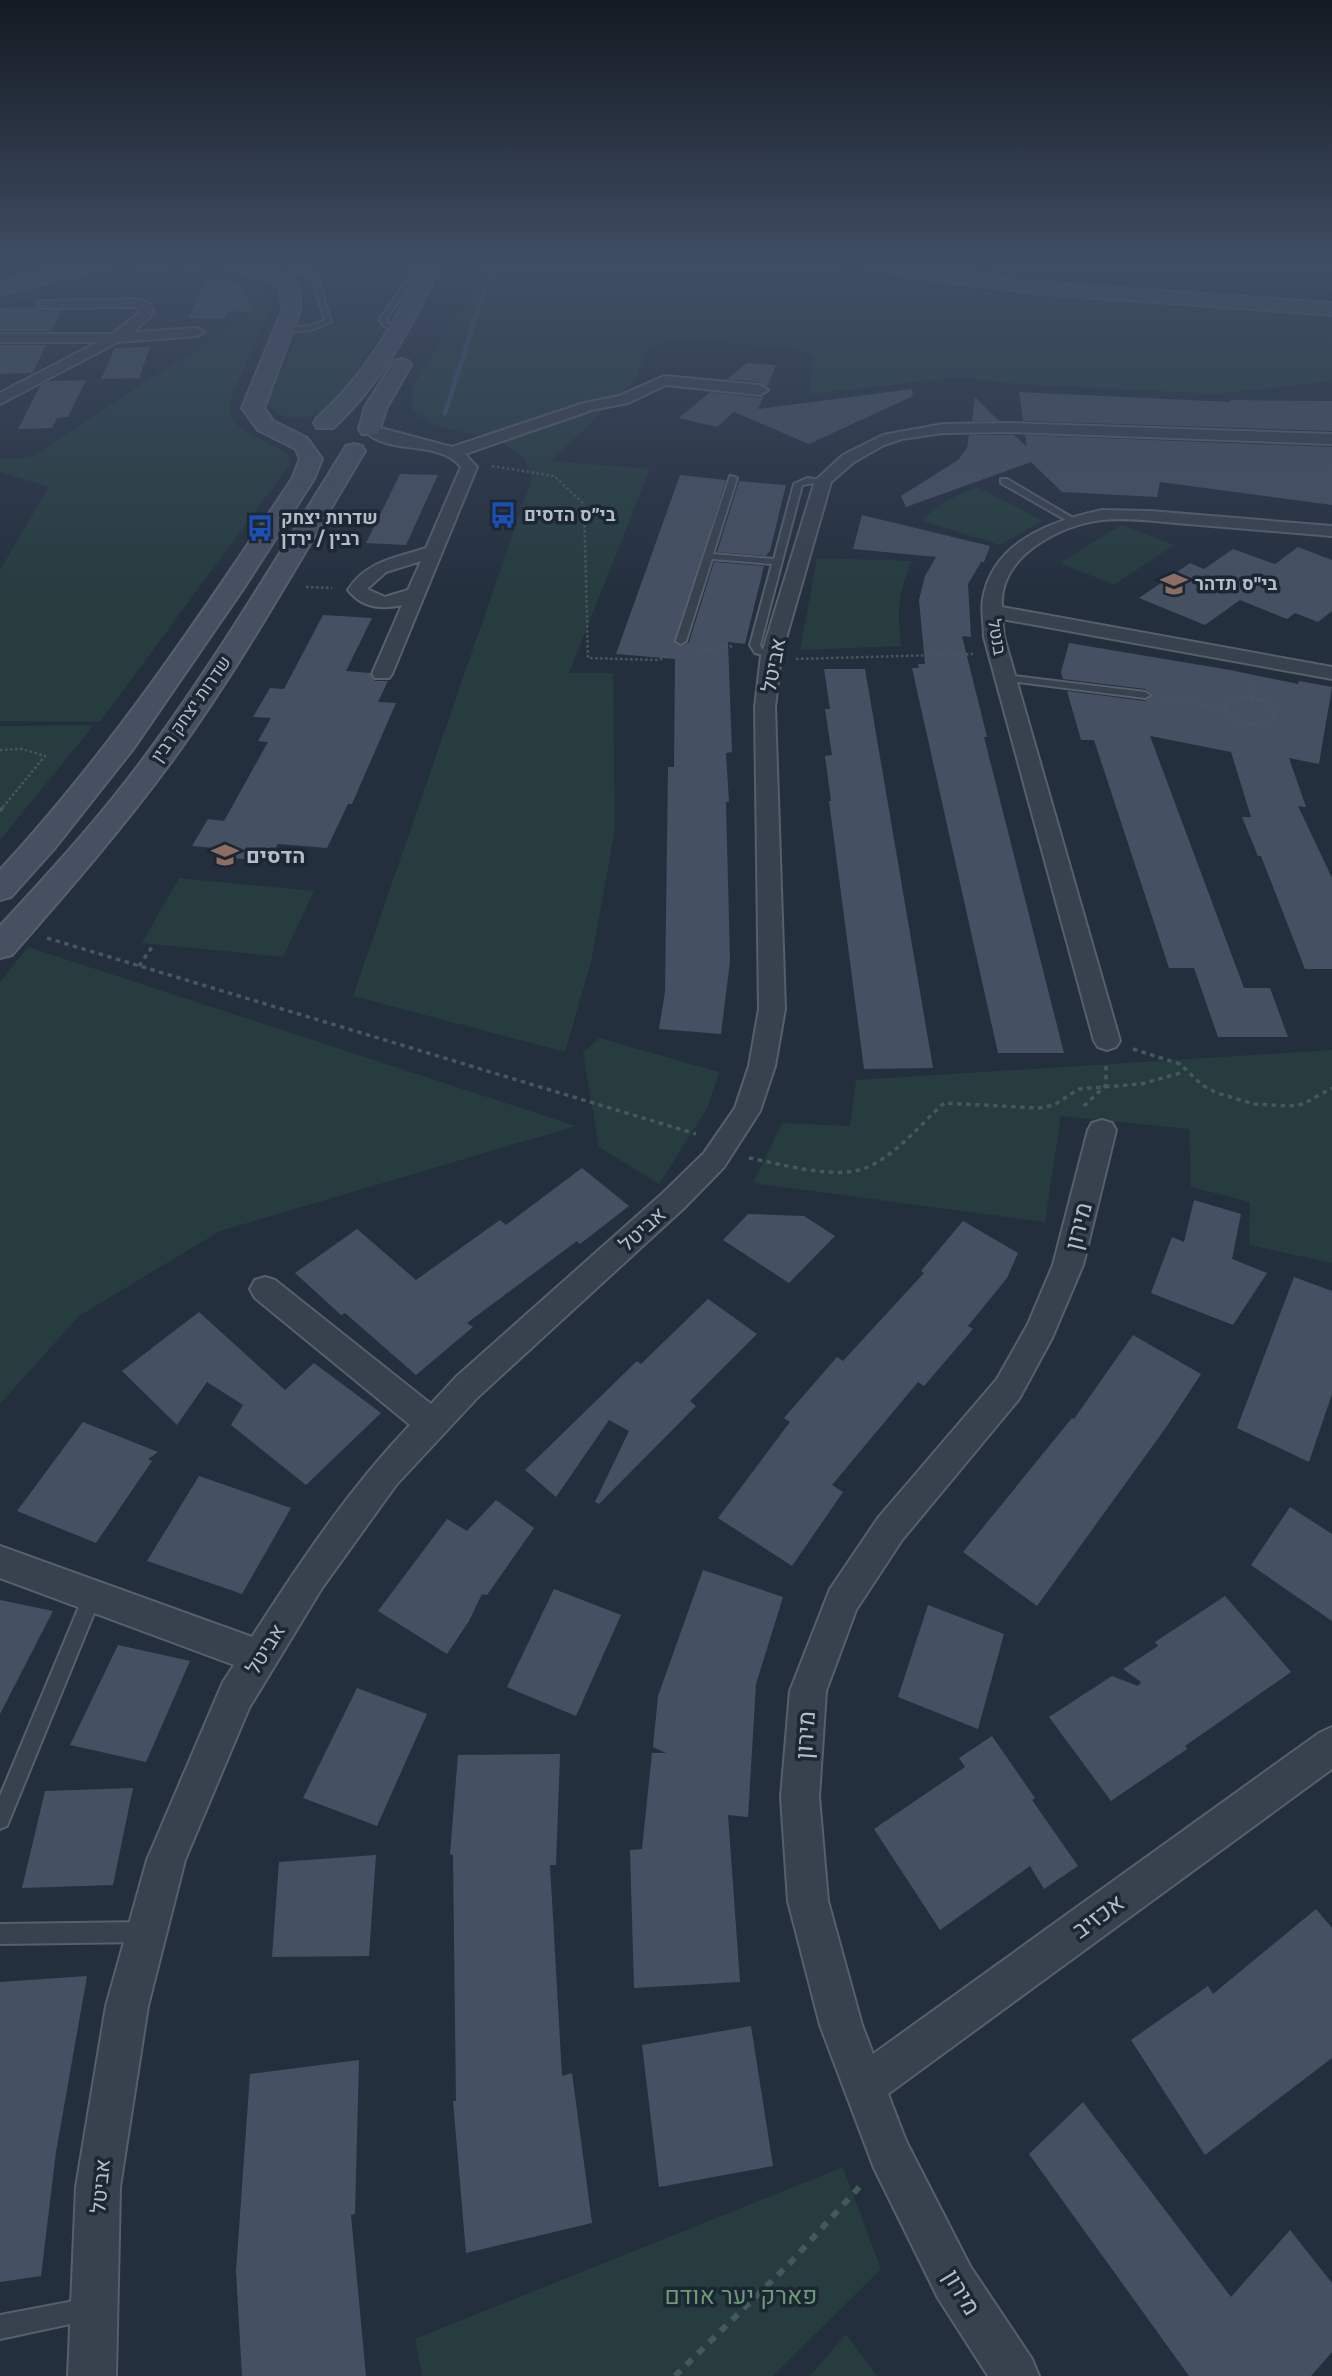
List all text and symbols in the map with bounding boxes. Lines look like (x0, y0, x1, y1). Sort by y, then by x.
bus stop icon: בי״ס הדסים (488, 500, 518, 530)
place label: בי״ס הדסים (524, 504, 616, 526)
place label: שדרות יצחק רבין / ירדן (281, 507, 378, 550)
bus stop icon: שדרות יצחק רבין / ירדן (245, 513, 275, 543)
school or university icon: בי"ס תדהר (1159, 569, 1189, 599)
place label: בי"ס תדהר (1195, 573, 1278, 595)
street label: בנטל (983, 617, 1011, 657)
street label: אביטל (756, 636, 790, 694)
street label: שדרות יצחק רבין (146, 652, 236, 766)
school or university icon: הדסים (210, 840, 240, 870)
place label: הדסים (246, 843, 305, 868)
street label: מירון (1058, 1199, 1098, 1253)
street label: אביטל (613, 1201, 671, 1257)
street label: אביטל (240, 1619, 290, 1679)
street label: מירון (789, 1710, 821, 1760)
street label: אכזיב (1067, 1888, 1129, 1944)
street label: אביטל (85, 2158, 115, 2214)
street label: מירון (937, 2264, 987, 2320)
park label: פארק יער אודם (665, 2281, 817, 2310)

